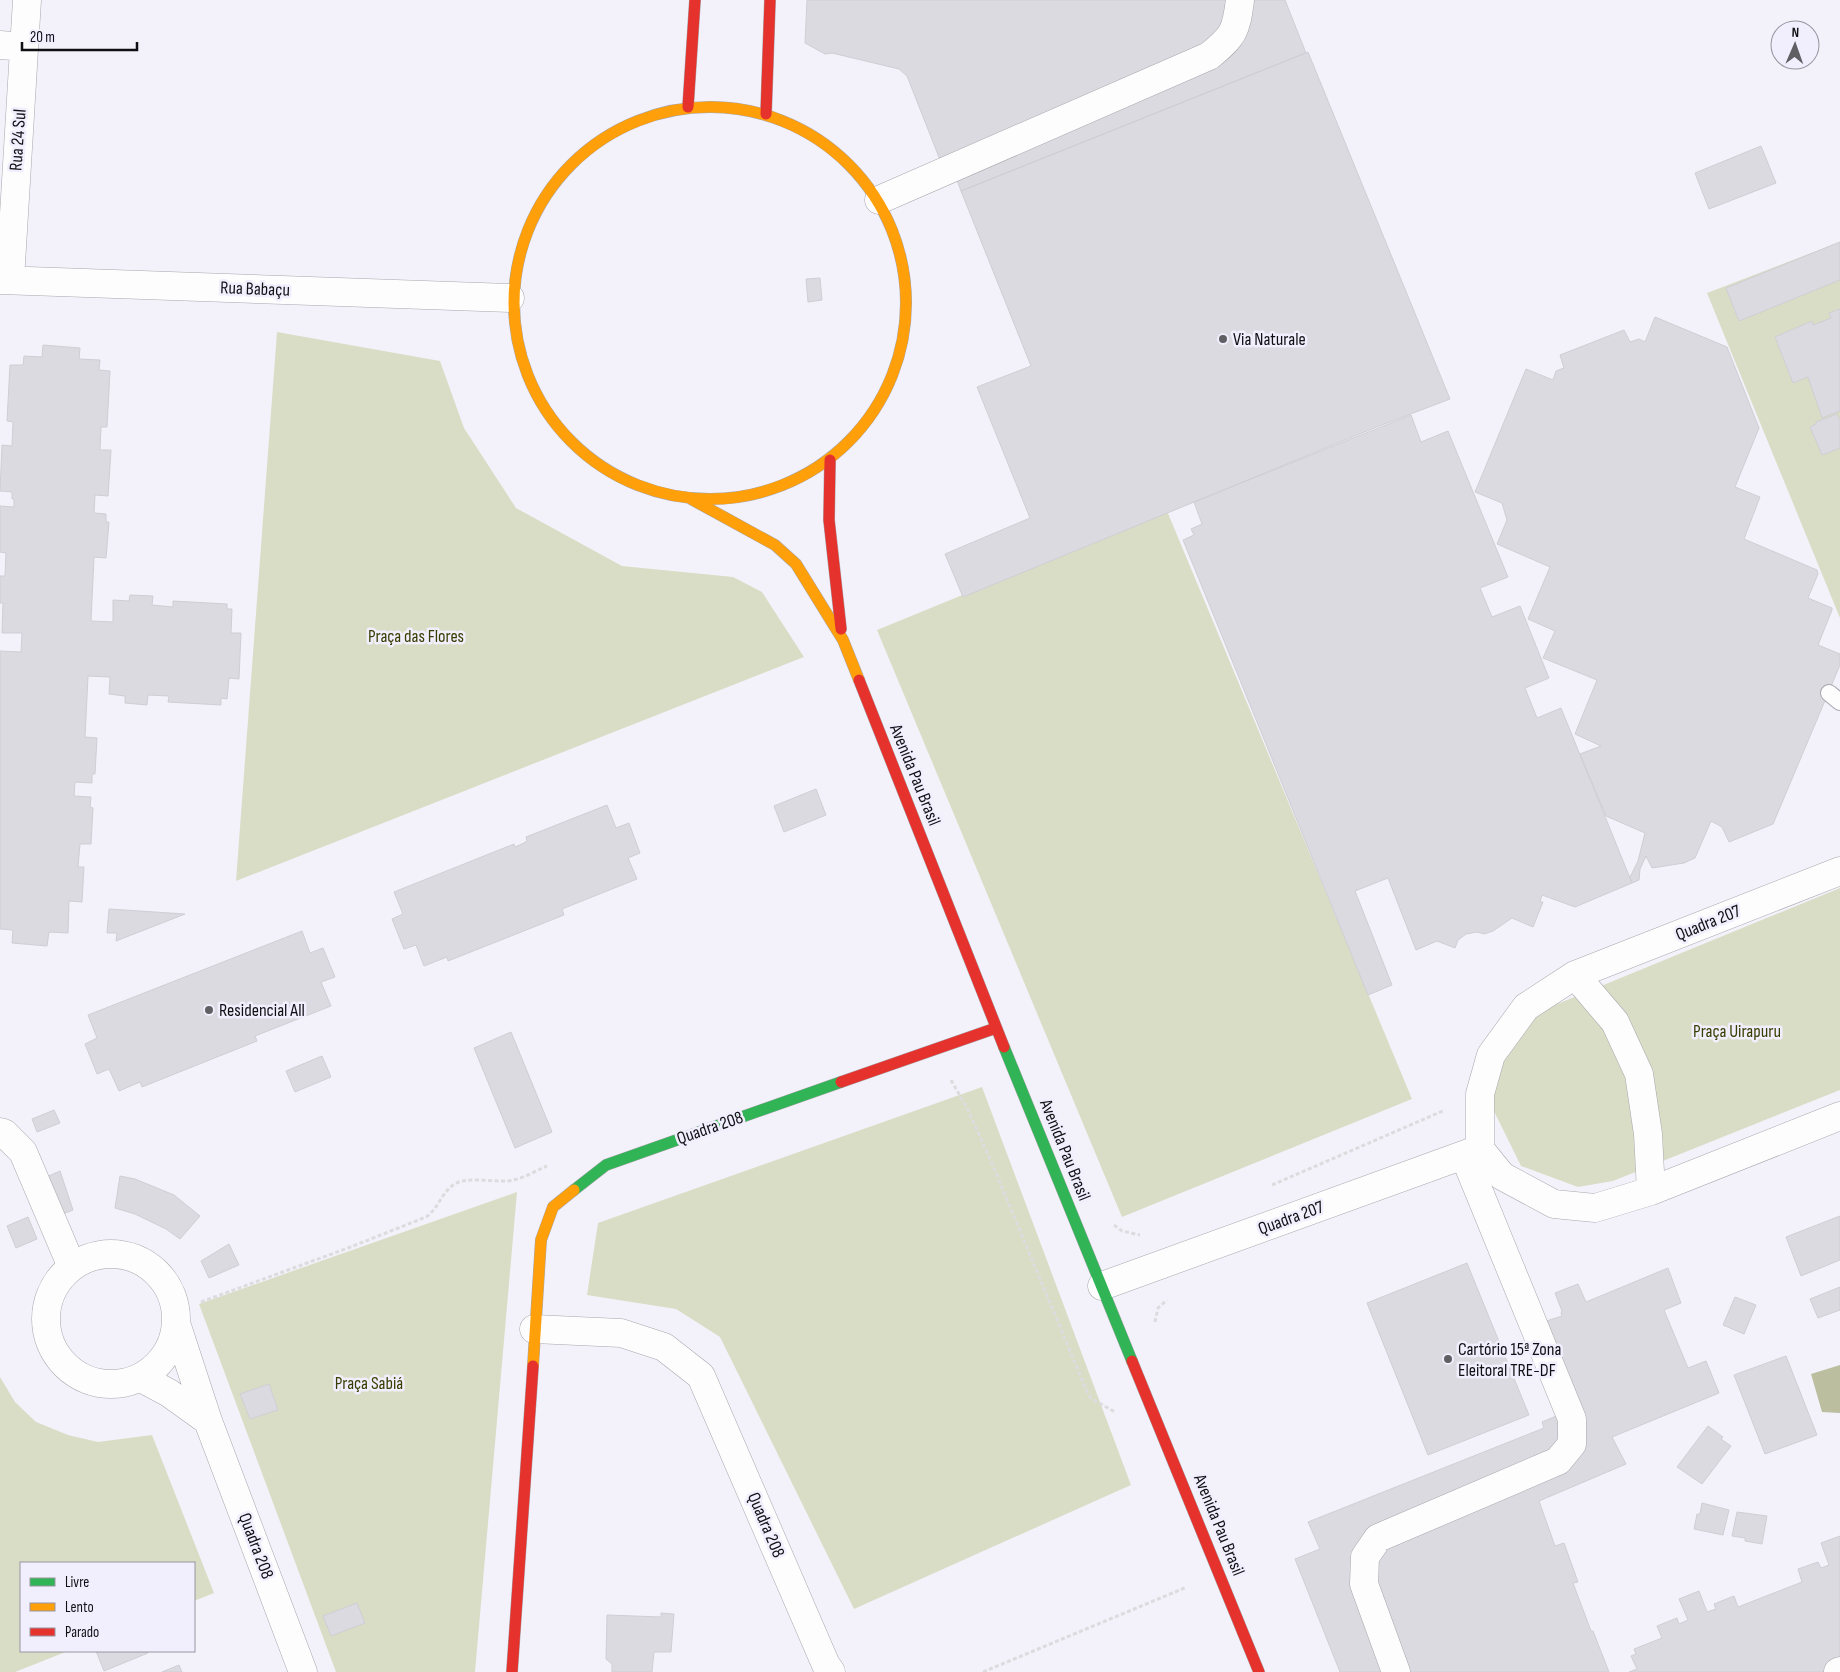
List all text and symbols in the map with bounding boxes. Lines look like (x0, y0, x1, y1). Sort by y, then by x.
scale bar (22, 20, 138, 52)
north arrow (1770, 20, 1820, 70)
text: N (1791, 24, 1799, 41)
text: 20 m (30, 28, 55, 47)
street label: Rua 24 Sul (5, 108, 31, 172)
street label: Rua Babaçu (220, 277, 290, 301)
place label: Via Naturale (1233, 329, 1306, 350)
marker: Via Naturale (1217, 333, 1229, 345)
park label: Praça das Flores (368, 626, 464, 647)
street label: Avenida Pau Brasil (885, 720, 945, 829)
street label: Quadra 207 (1672, 900, 1744, 945)
place label: Residencial All (219, 1000, 305, 1021)
marker: Residencial All (203, 1004, 215, 1016)
park label: Praça Uirapuru (1693, 1021, 1781, 1042)
street label: Avenida Pau Brasil (1035, 1095, 1095, 1204)
street label: Quadra 208 (674, 1107, 746, 1149)
street label: Quadra 207 (1255, 1196, 1327, 1240)
place label: Cartório 15ª Zona Eleitoral TRE-DF (1458, 1339, 1561, 1381)
marker: Cartório 15ª Zona Eleitoral TRE-DF (1442, 1353, 1454, 1365)
park label: Praça Sabiá (335, 1373, 403, 1394)
street label: Avenida Pau Brasil (1189, 1470, 1249, 1579)
street label: Quadra 208 (743, 1489, 789, 1561)
street label: Quadra 208 (234, 1510, 278, 1582)
legend (20, 1562, 195, 1652)
text: Livre (65, 1573, 89, 1592)
text: Lento (65, 1598, 94, 1617)
text: Parado (65, 1623, 99, 1642)

